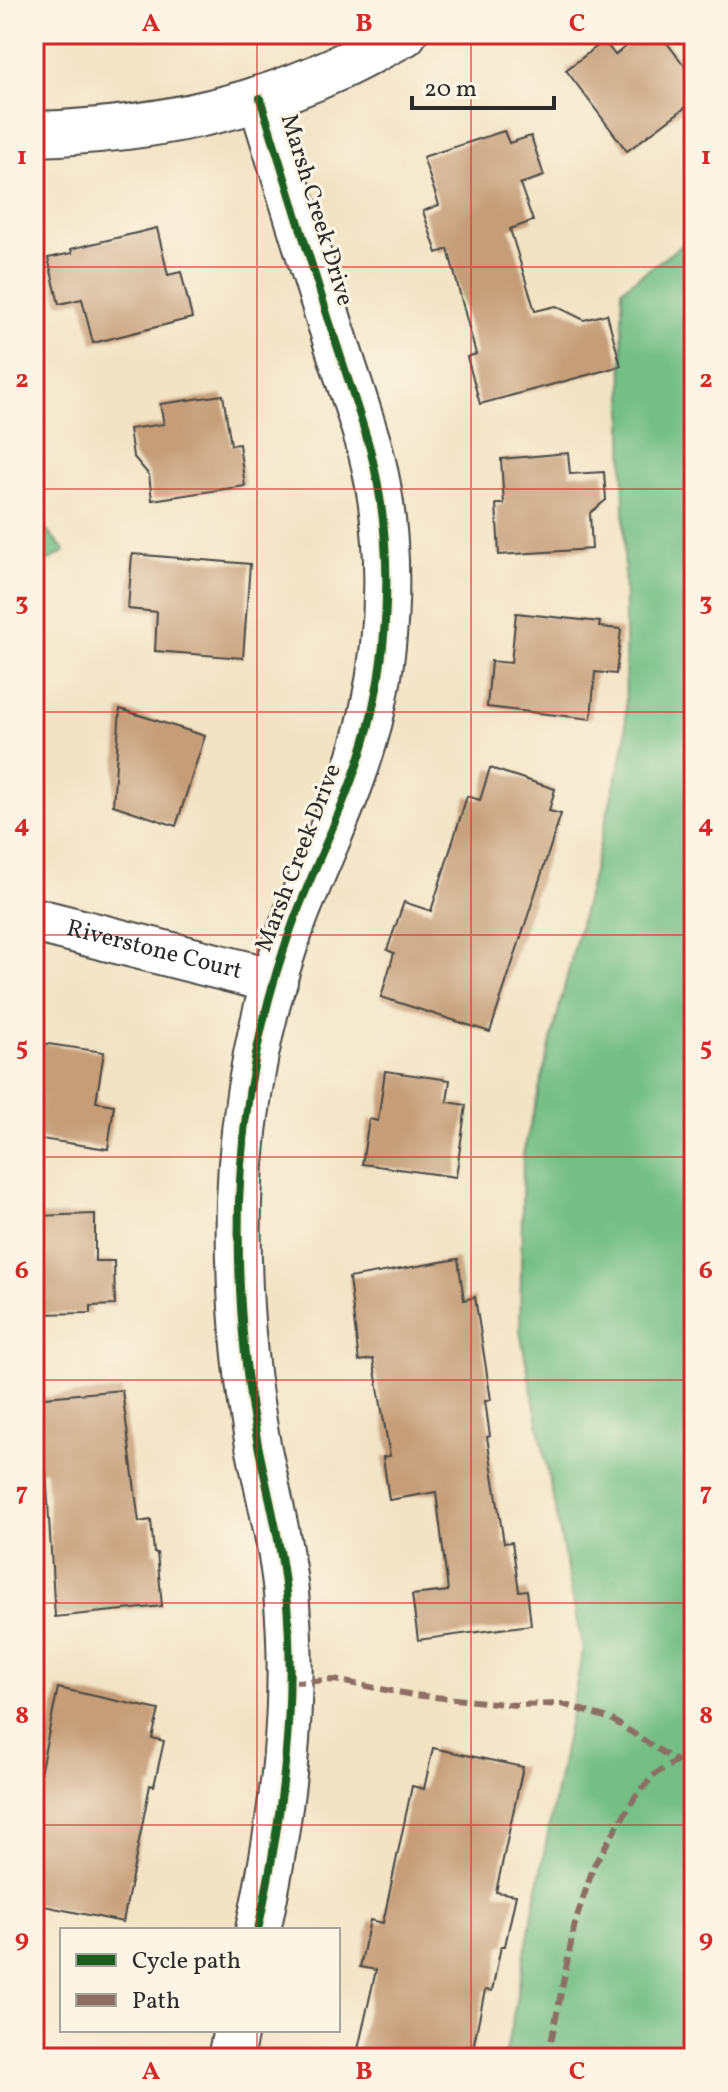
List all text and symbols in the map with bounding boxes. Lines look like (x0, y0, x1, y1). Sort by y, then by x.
text: A (142, 6, 161, 42)
text: B (355, 6, 373, 42)
text: C (569, 6, 585, 42)
scale bar (412, 60, 554, 110)
text: 20 m (424, 73, 477, 107)
street label: Marsh Creek Drive (271, 110, 361, 310)
text: 1 (17, 139, 27, 175)
text: 1 (701, 139, 711, 175)
text: 2 (15, 362, 29, 398)
text: 2 (699, 362, 713, 398)
text: 3 (15, 585, 29, 621)
text: 3 (699, 585, 713, 621)
street label: Marsh Creek Drive (248, 759, 350, 957)
text: 4 (14, 807, 30, 843)
text: 4 (698, 807, 714, 843)
street label: Riverstone Court (63, 912, 246, 989)
text: 5 (16, 1030, 28, 1066)
text: 5 (700, 1030, 712, 1066)
text: 6 (15, 1253, 29, 1289)
text: 6 (699, 1253, 713, 1289)
text: 7 (16, 1475, 28, 1511)
text: 7 (700, 1475, 712, 1511)
text: 8 (15, 1698, 29, 1734)
text: 8 (699, 1698, 713, 1734)
text: 9 (15, 1921, 29, 1957)
text: 9 (699, 1921, 713, 1957)
legend (60, 1928, 340, 2032)
text: Cycle path (132, 1945, 241, 1979)
text: Path (132, 1985, 180, 2019)
text: A (142, 2054, 161, 2090)
text: B (355, 2054, 373, 2090)
text: C (569, 2054, 585, 2090)

